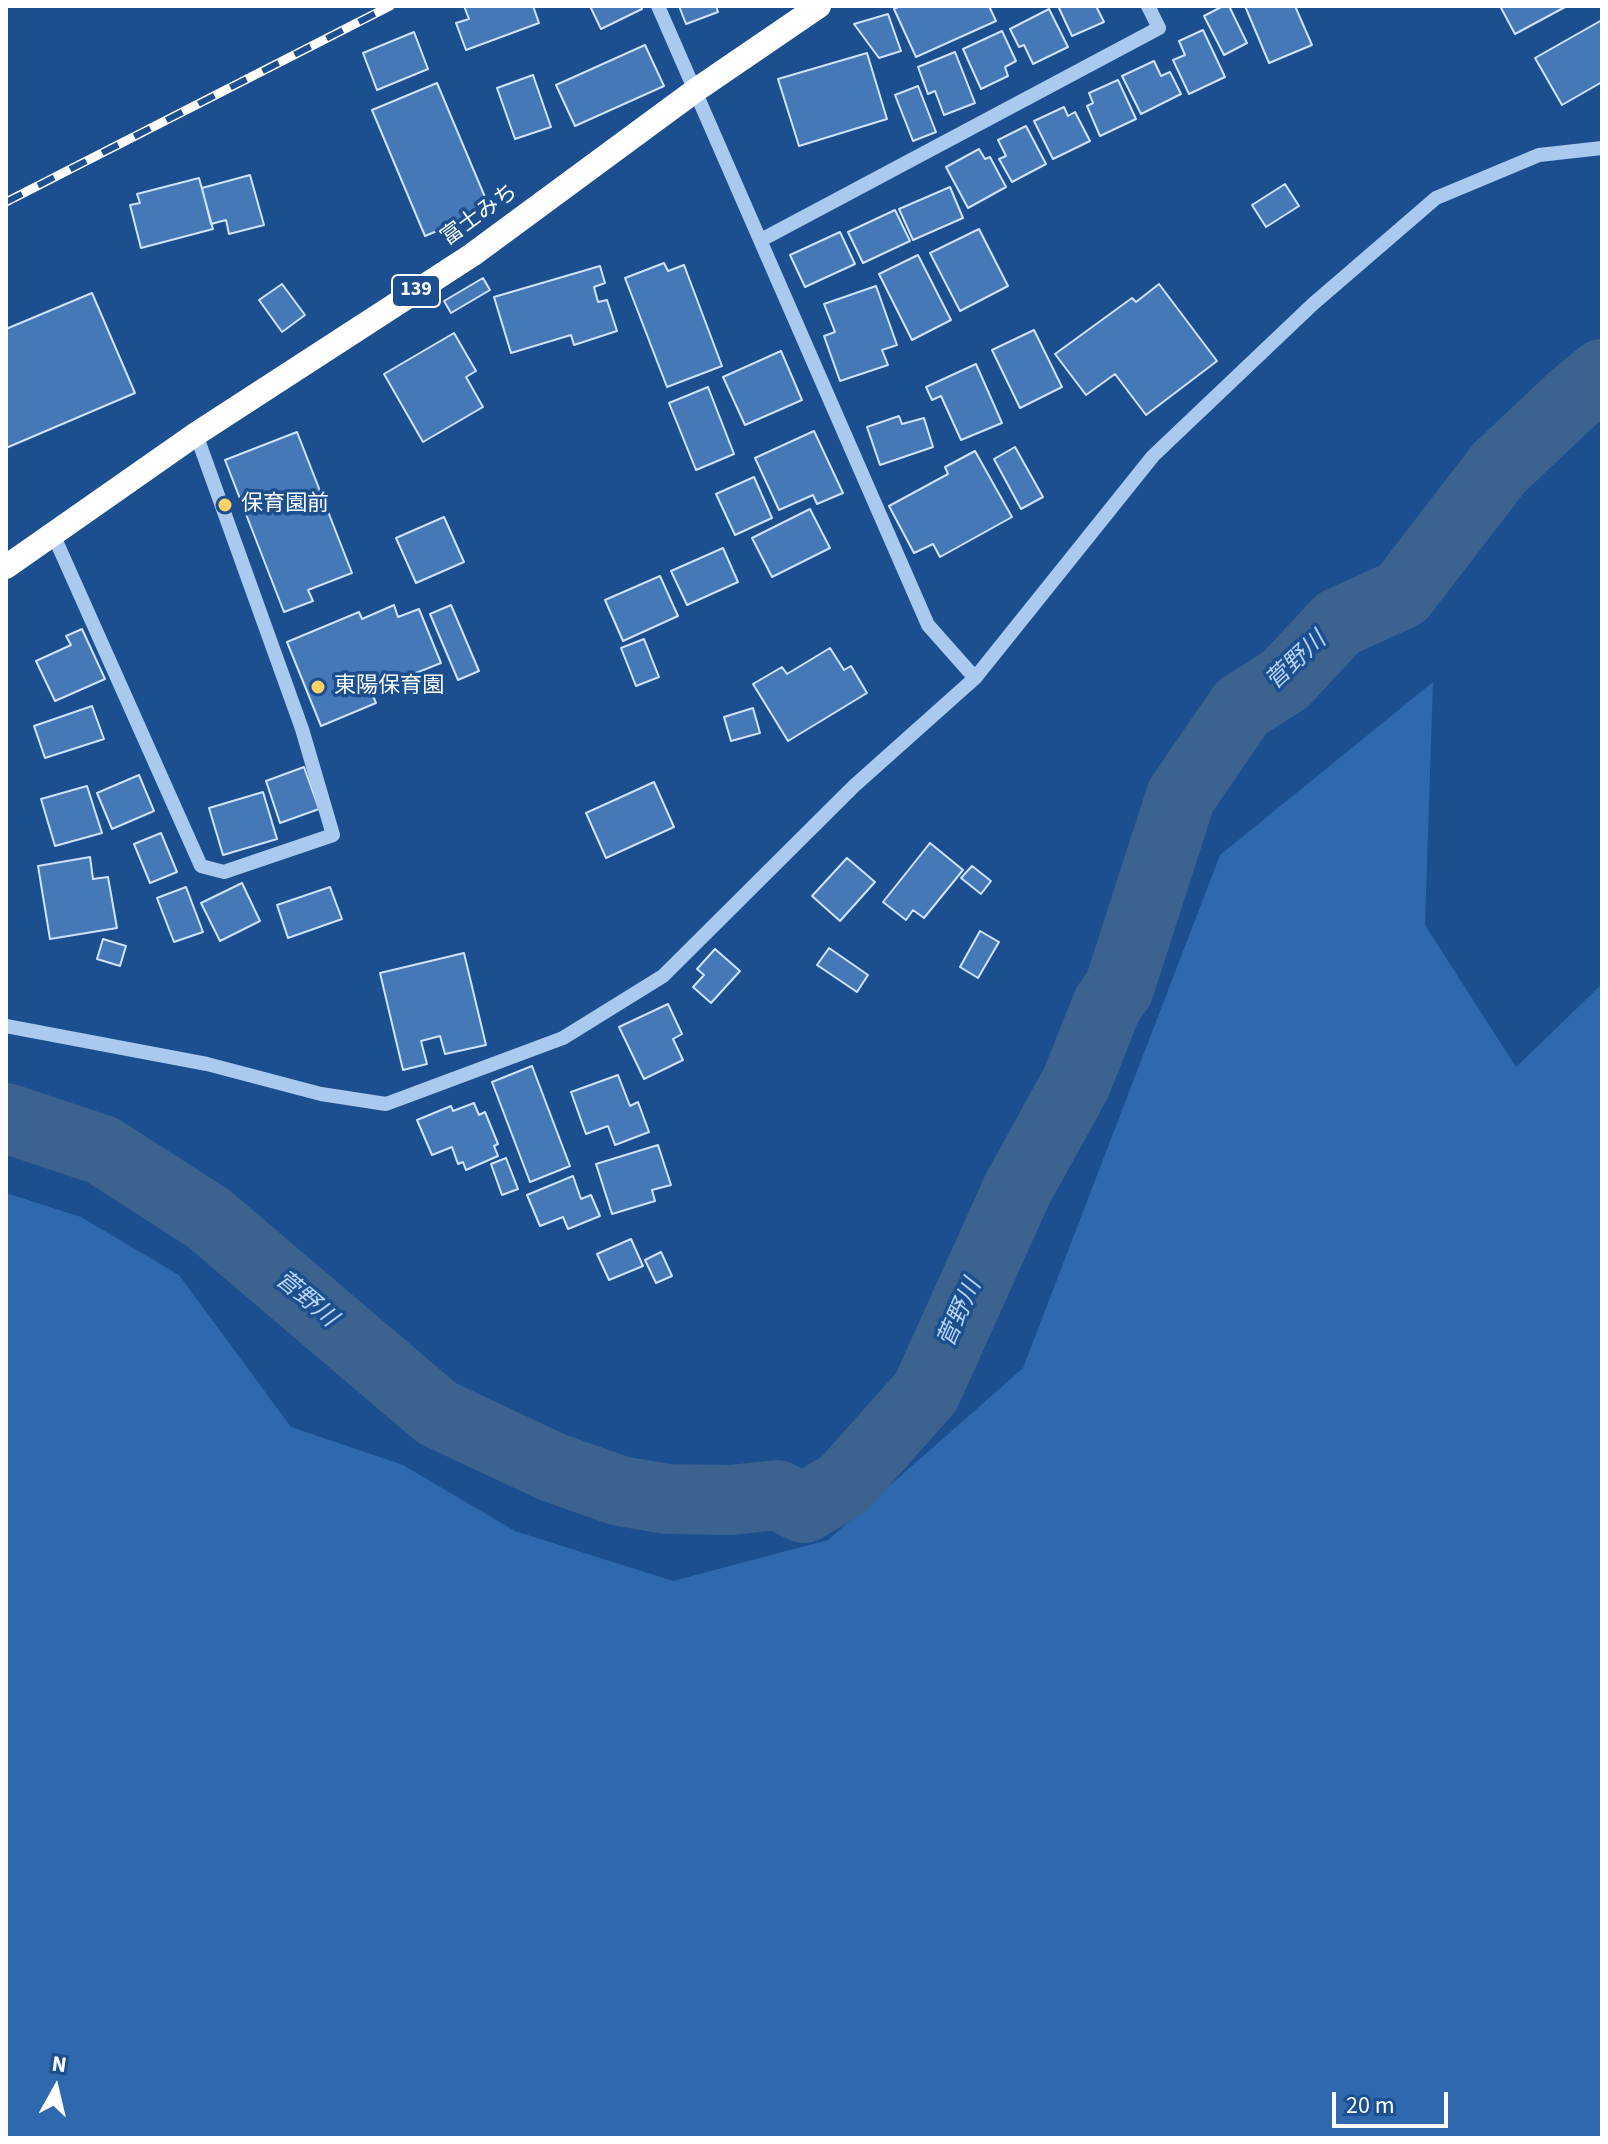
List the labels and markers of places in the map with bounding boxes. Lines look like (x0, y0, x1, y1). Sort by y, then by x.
place label: 保育園前 (241, 492, 329, 518)
marker: 保育園前 (216, 496, 234, 514)
place label: 東陽保育園 (334, 674, 444, 700)
marker: 東陽保育園 (309, 678, 327, 696)

